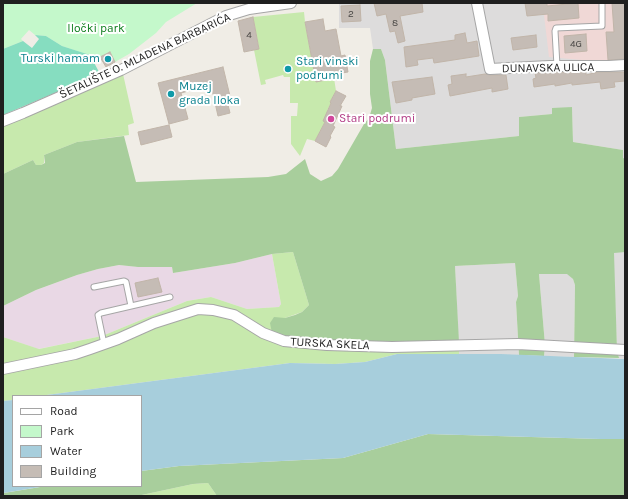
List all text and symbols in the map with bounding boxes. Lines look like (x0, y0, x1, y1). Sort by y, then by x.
house number: 2 (348, 8, 354, 20)
street label: ŠETALIŠTE O. MLADENA BARBARIĆA (57, 10, 233, 102)
house number: 8 (392, 17, 398, 29)
park label: Iločki park (67, 22, 125, 36)
house number: 4 (246, 29, 252, 41)
house number: 4G (570, 38, 582, 50)
place label: Turski hamam (21, 52, 100, 66)
marker: Turski hamam (103, 54, 113, 64)
place label: Stari vinski podrumi (296, 55, 359, 83)
street label: DUNAVSKA ULICA (502, 60, 594, 76)
marker: Stari vinski podrumi (283, 64, 293, 74)
place label: Muzej grada Iloka (179, 80, 240, 108)
marker: Muzej grada Iloka (166, 89, 176, 99)
place label: Stari podrumi (339, 112, 415, 126)
marker: Stari podrumi (326, 114, 336, 124)
street label: TURSKA SKELA (290, 335, 370, 353)
legend (12, 395, 142, 487)
text: Road (50, 404, 78, 418)
text: Park (50, 424, 74, 438)
text: Water (50, 444, 82, 458)
text: Building (50, 464, 96, 478)

